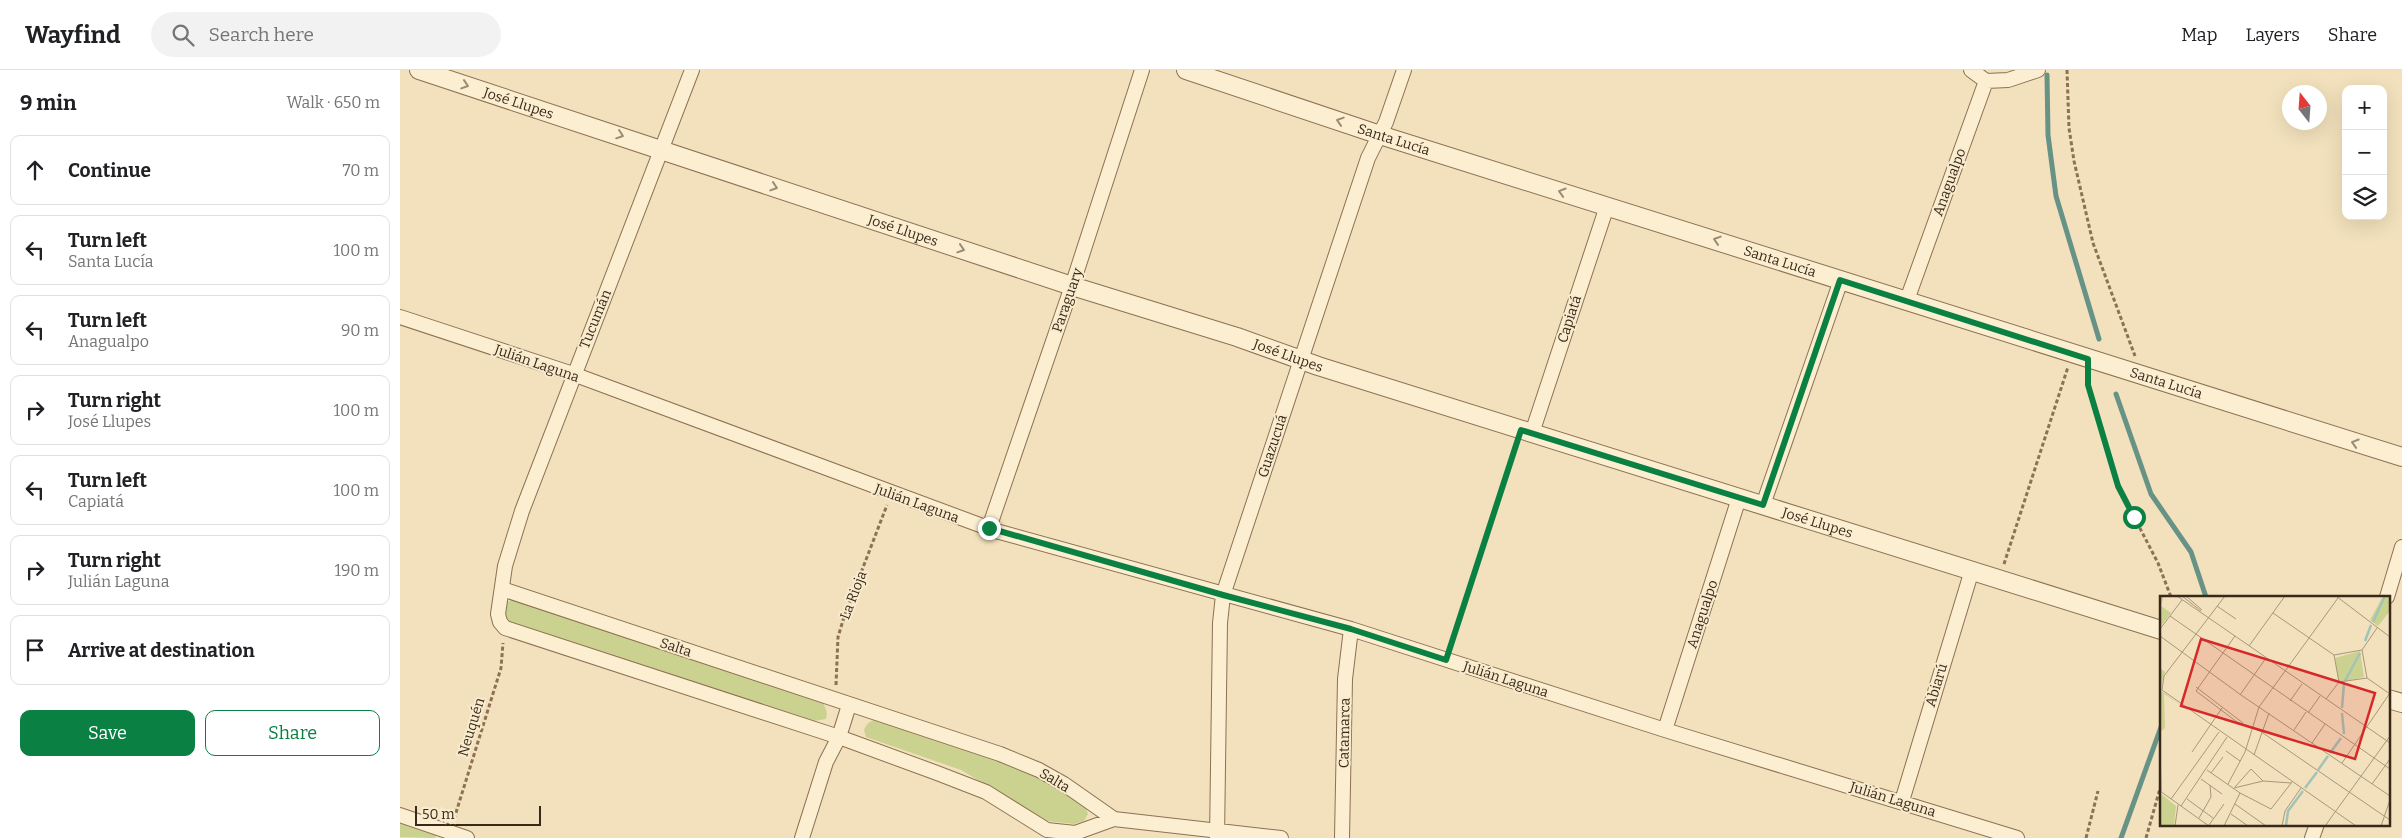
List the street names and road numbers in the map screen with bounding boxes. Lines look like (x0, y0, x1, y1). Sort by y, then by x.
street label: José Llupes (480, 84, 556, 123)
street label: Santa Lucía (1355, 120, 1432, 159)
street label: Anagualpo (1929, 146, 1970, 218)
street label: José Llupes (865, 211, 940, 250)
street label: Santa Lucía (1742, 242, 1818, 281)
street label: Paraguary (1049, 265, 1087, 335)
street label: Tucumán (576, 287, 615, 351)
street label: Capiatá (1554, 293, 1585, 345)
street label: José Llupes (1250, 335, 1325, 376)
street label: Julián Laguna (491, 341, 582, 386)
street label: Santa Lucía (2128, 364, 2205, 403)
street label: Guazucuá (1254, 412, 1291, 480)
street label: Julián Laguna (871, 480, 962, 527)
street label: José Llupes (1779, 504, 1855, 542)
street label: La Rioja (836, 568, 871, 622)
street label: Anagualpo (1683, 578, 1721, 650)
street label: Salta (658, 634, 694, 661)
street label: Julián Laguna (1460, 657, 1551, 701)
street label: Abiarú (1922, 661, 1951, 709)
street label: Neuquén (455, 696, 488, 759)
street label: Catamarca (1335, 697, 1354, 768)
street label: Salta (1036, 765, 1073, 796)
street label: Julián Laguna (1847, 778, 1938, 821)

